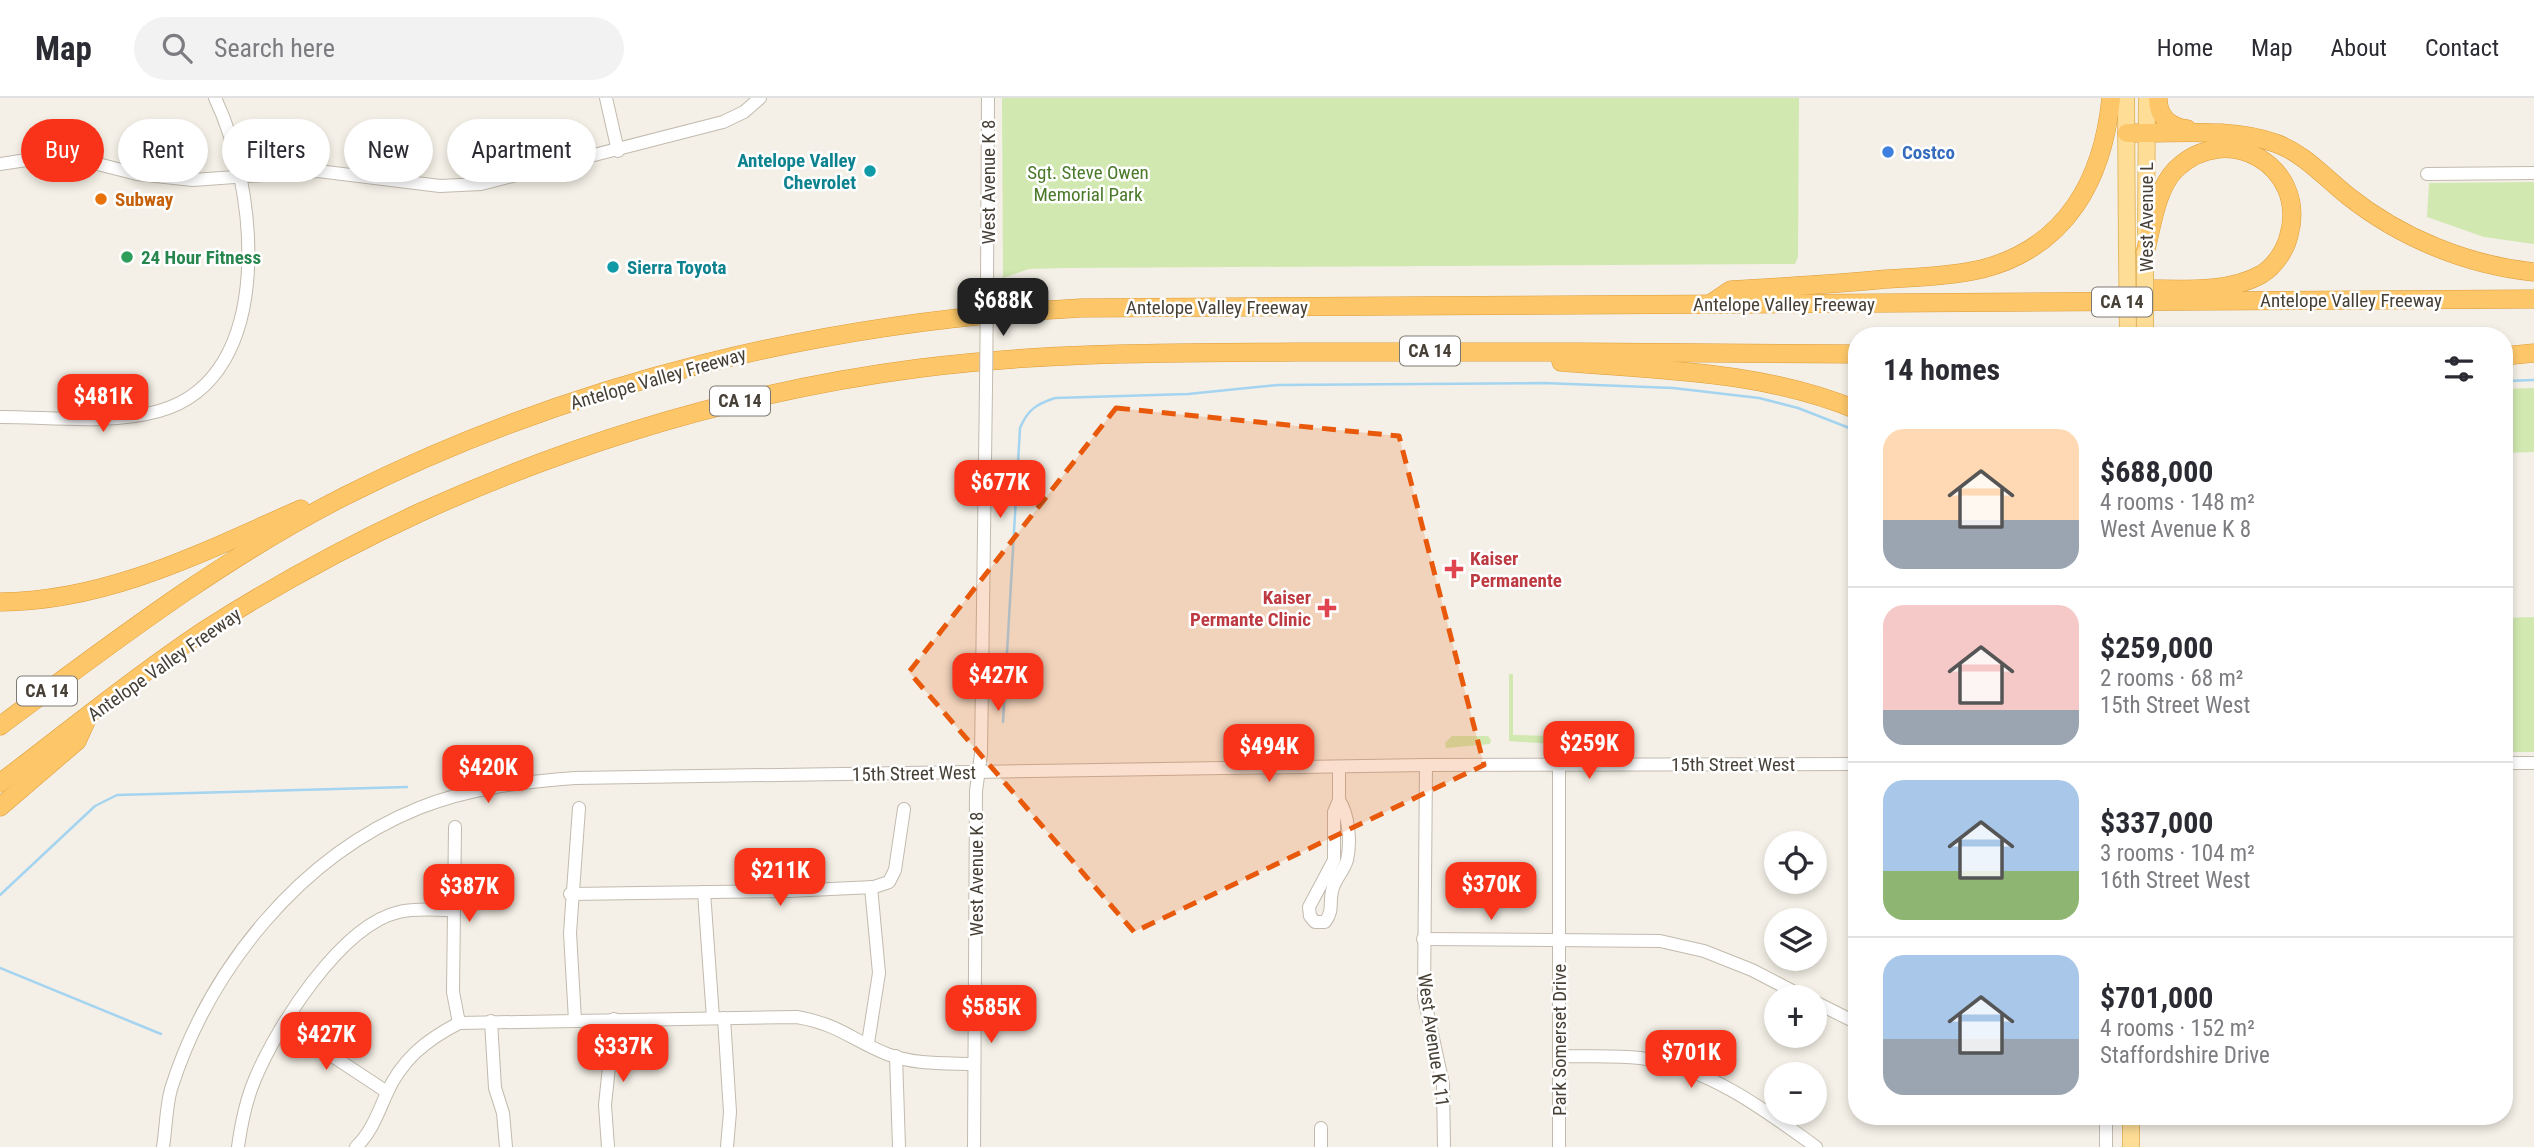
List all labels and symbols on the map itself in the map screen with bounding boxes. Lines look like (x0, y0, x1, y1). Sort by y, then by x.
street label: West Avenue K 8 (977, 120, 1000, 244)
place label: Costco (1902, 141, 1955, 164)
marker: Costco (1880, 144, 1896, 160)
place label: Antelope Valley Chevrolet (737, 149, 857, 194)
park label: Sgt. Steve Owen Memorial Park (1027, 161, 1149, 206)
street label: West Avenue L (2135, 162, 2158, 272)
marker: Antelope Valley Chevrolet (862, 163, 878, 179)
place label: Subway (115, 188, 174, 211)
marker: Subway (93, 191, 109, 207)
place label: 24 Hour Fitness (141, 246, 261, 269)
marker: 24 Hour Fitness (119, 249, 135, 265)
place label: Sierra Toyota (627, 256, 727, 279)
marker: Sierra Toyota (605, 259, 621, 275)
pin: $688K (954, 278, 1052, 338)
road number: CA 14 (2092, 288, 2152, 316)
street label: Antelope Valley Freeway (2260, 289, 2442, 312)
street label: Antelope Valley Freeway (1693, 293, 1875, 316)
street label: Antelope Valley Freeway (1126, 296, 1308, 319)
road number: CA 14 (1400, 337, 1460, 366)
street label: Antelope Valley Freeway (568, 342, 749, 415)
pin: $481K (54, 374, 152, 434)
road number: CA 14 (710, 386, 770, 416)
pin: $677K (951, 460, 1049, 520)
place label: Kaiser Permanente (1470, 547, 1562, 592)
marker: Kaiser Permanente (1444, 559, 1464, 579)
place label: Kaiser Permante Clinic (1190, 586, 1311, 631)
marker: Kaiser Permante Clinic (1317, 598, 1337, 618)
street label: Antelope Valley Freeway (83, 603, 245, 726)
pin: $427K (949, 654, 1047, 713)
road number: CA 14 (17, 676, 77, 706)
pin: $259K (1540, 722, 1638, 781)
pin: $494K (1220, 724, 1318, 784)
pin: $420K (439, 746, 537, 805)
street label: 15th Street West (1671, 753, 1795, 776)
street label: 15th Street West (852, 761, 976, 786)
street label: West Avenue K 8 (965, 812, 988, 936)
pin: $211K (731, 848, 829, 908)
pin: $370K (1442, 862, 1540, 922)
pin: $387K (420, 864, 518, 924)
street label: Park Somerset Drive (1548, 964, 1571, 1116)
street label: West Avenue K 11 (1413, 972, 1454, 1108)
pin: $585K (942, 986, 1040, 1045)
pin: $427K (277, 1012, 375, 1072)
pin: $337K (574, 1024, 672, 1084)
pin: $701K (1642, 1030, 1740, 1090)

